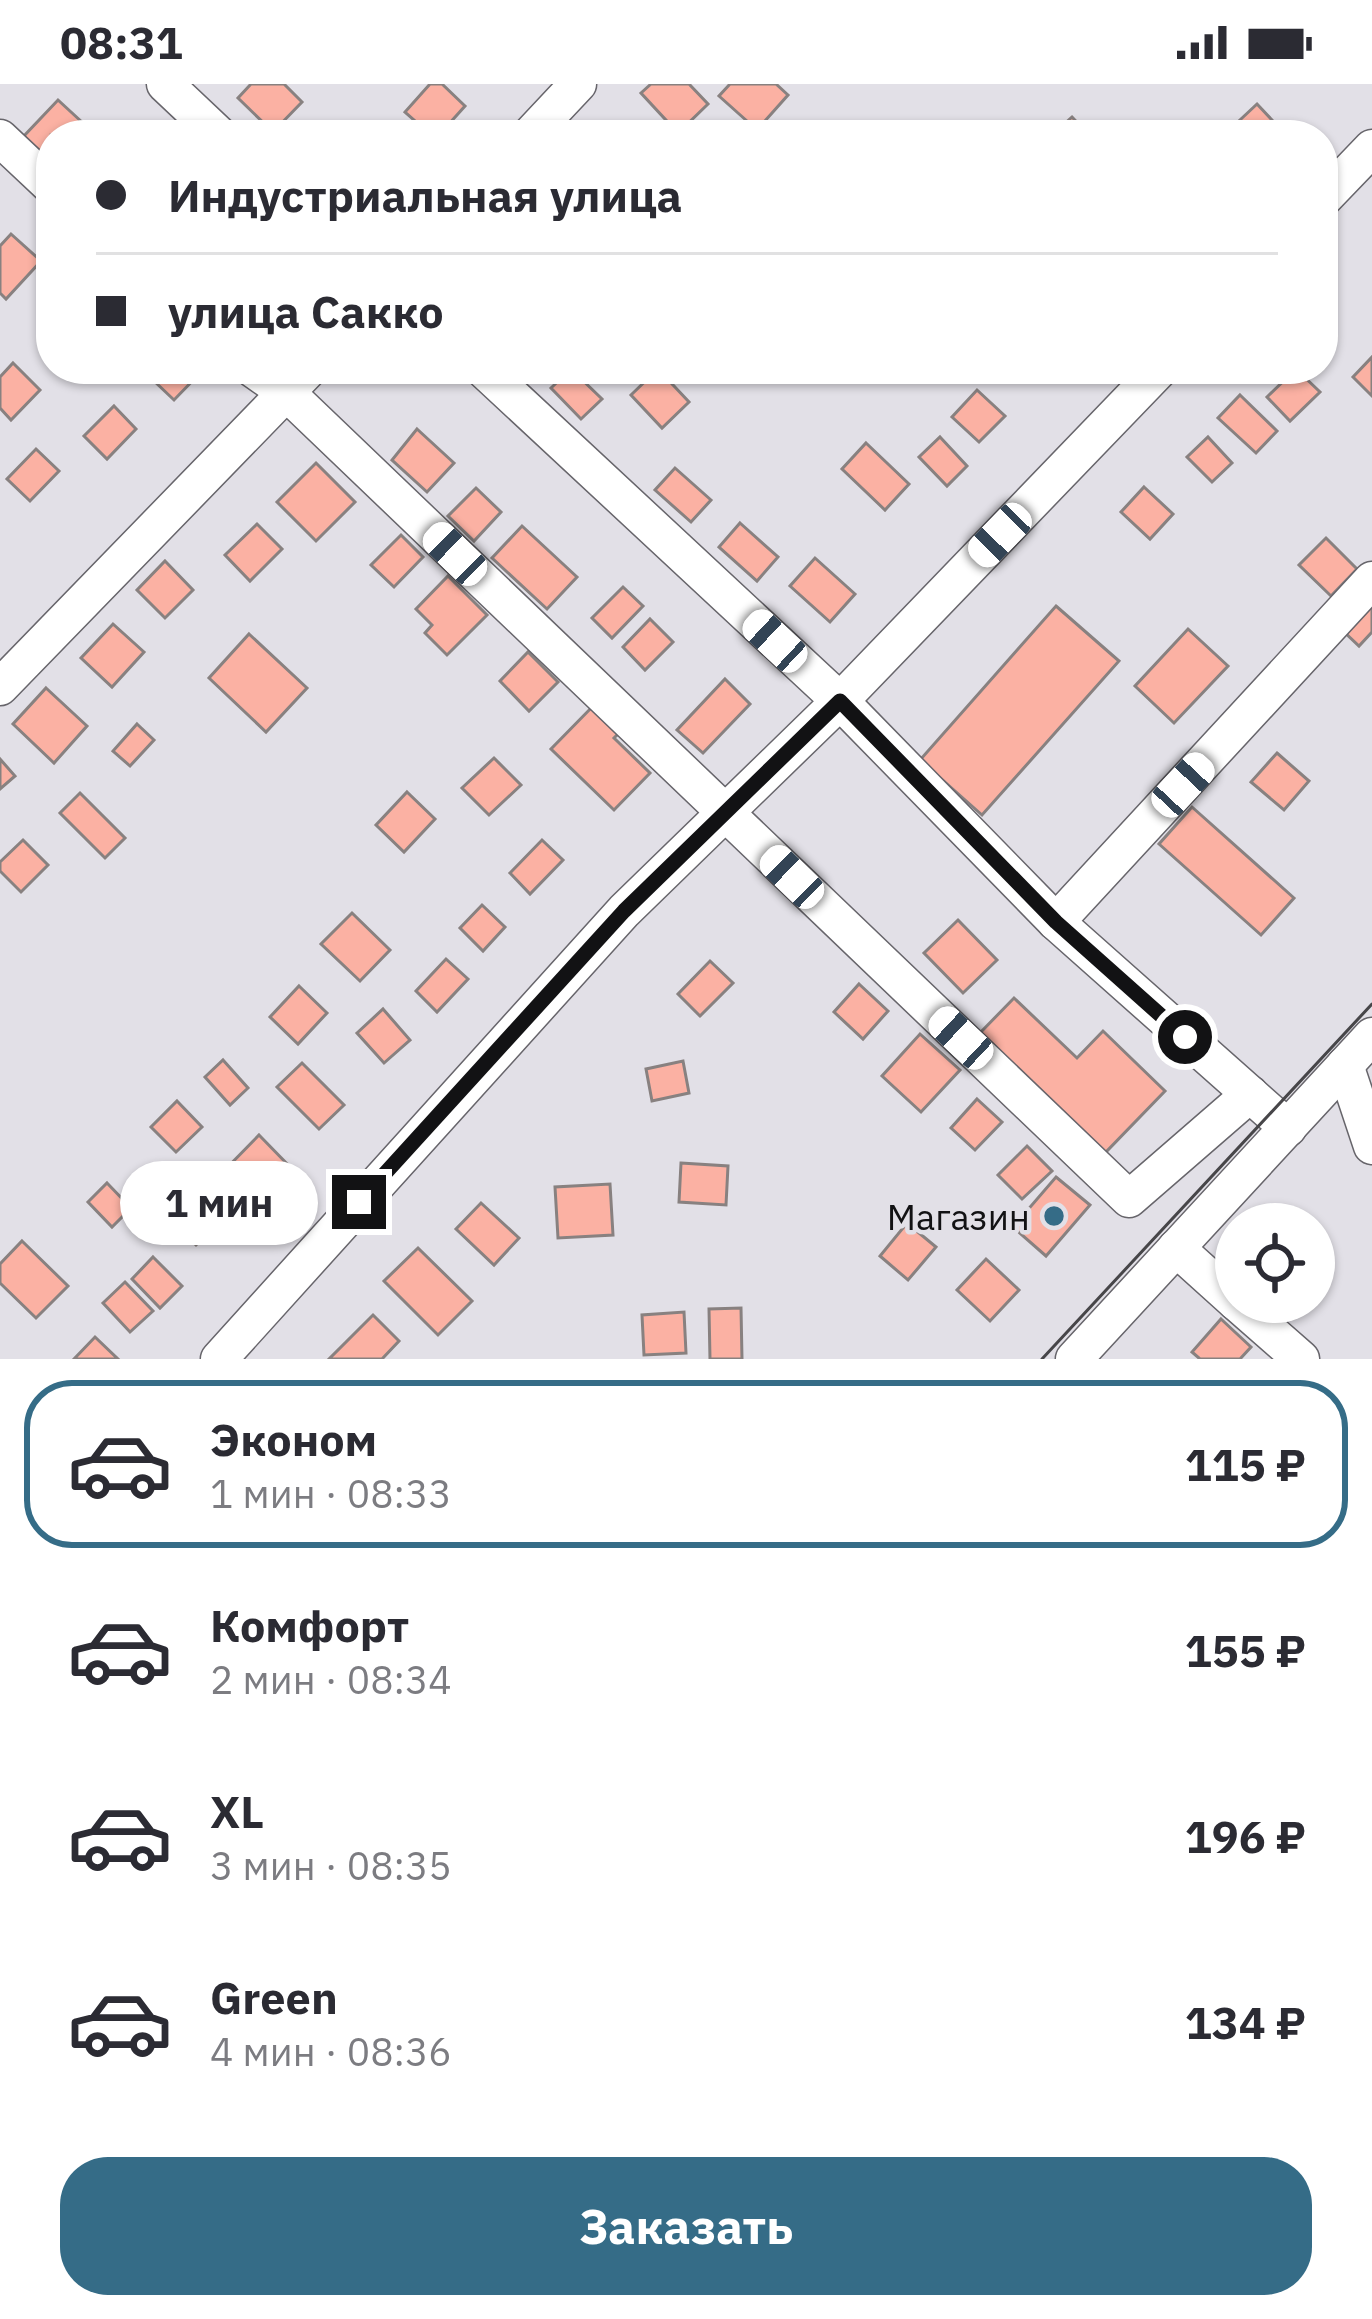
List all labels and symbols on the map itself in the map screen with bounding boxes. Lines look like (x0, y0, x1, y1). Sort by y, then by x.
car (962, 497, 1038, 573)
car (417, 516, 493, 592)
car (736, 603, 814, 679)
car (1145, 746, 1221, 824)
car (754, 839, 830, 915)
car (922, 1000, 1000, 1076)
route start (1158, 1010, 1212, 1064)
callout: 1 мин (119, 1160, 317, 1244)
route end (332, 1175, 386, 1229)
place label: Магазин (887, 1193, 1030, 1240)
marker: Магазин (1041, 1203, 1067, 1229)

